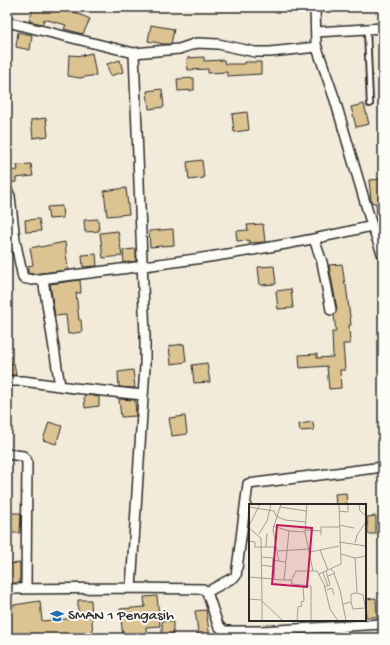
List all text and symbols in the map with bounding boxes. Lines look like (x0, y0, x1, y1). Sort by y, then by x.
inset map (249, 504, 366, 621)
place label: SMAN 1 Pengasih (68, 607, 174, 625)
school or university icon: SMAN 1 Pengasih (49, 608, 65, 624)

